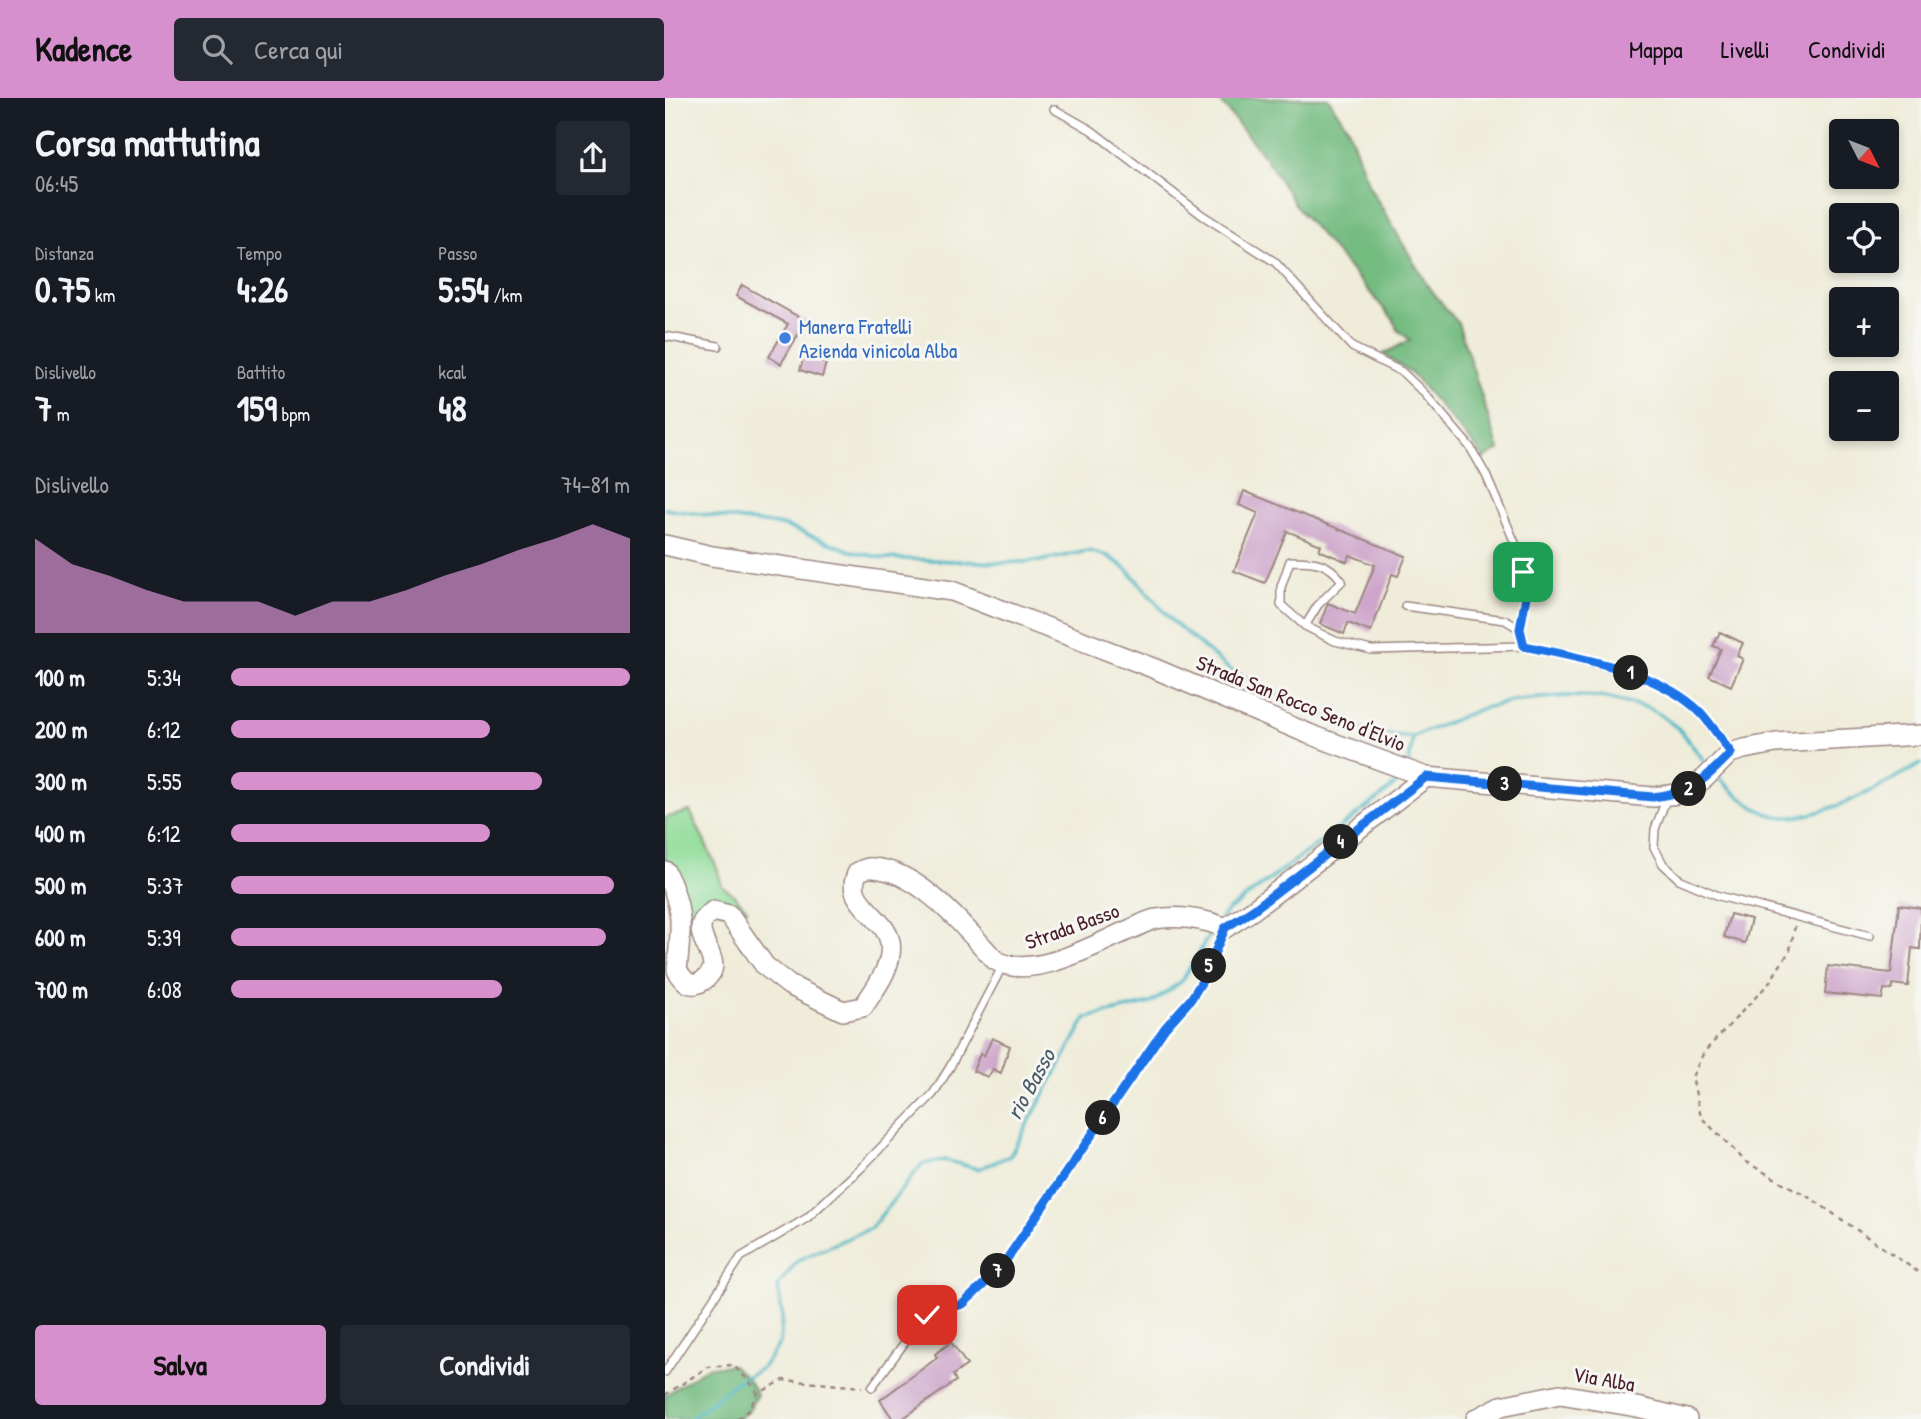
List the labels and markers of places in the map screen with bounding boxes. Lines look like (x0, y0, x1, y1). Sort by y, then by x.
place label: Manera Fratelli Azienda vinicola Alba (799, 312, 957, 365)
marker: Manera Fratelli Azienda vinicola Alba (777, 330, 793, 346)
pin (1493, 542, 1553, 602)
pin: 1 (1613, 656, 1649, 690)
pin: 3 (1487, 766, 1523, 802)
pin: 2 (1671, 772, 1707, 806)
pin: 4 (1323, 824, 1359, 860)
pin: 5 (1191, 948, 1227, 984)
pin: 6 (1085, 1100, 1121, 1136)
pin: 7 (981, 1254, 1015, 1288)
pin (897, 1285, 957, 1345)

